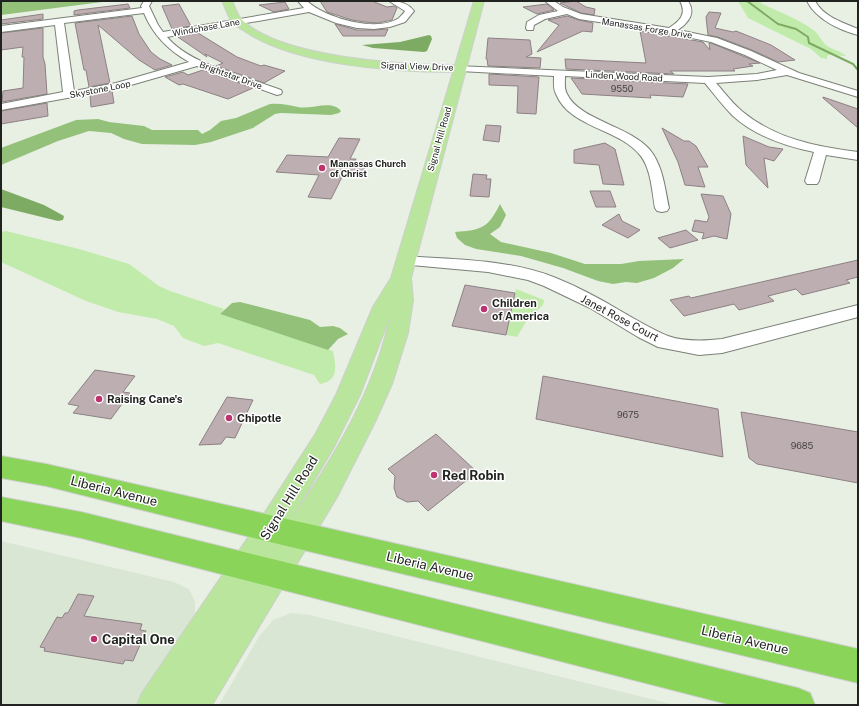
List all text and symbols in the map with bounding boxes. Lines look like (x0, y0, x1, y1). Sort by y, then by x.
street label: Manassas Forge Drive (601, 15, 693, 41)
street label: Windchase Lane (171, 16, 241, 38)
street label: Brightstar Drive (198, 59, 264, 91)
street label: Signal View Drive (380, 59, 454, 73)
street label: Linden Wood Road (585, 68, 663, 84)
street label: Skystone Loop (69, 78, 131, 100)
house number: 9550 (611, 83, 634, 94)
street label: Signal Hill Road (424, 105, 454, 173)
place label: Manassas Church of Christ (330, 158, 406, 179)
marker: Manassas Church of Christ (317, 163, 327, 173)
street label: Janet Rose Court (579, 292, 661, 344)
place label: Children of America (492, 297, 549, 322)
marker: Children of America (479, 304, 489, 314)
place label: Raising Cane's (107, 393, 183, 405)
marker: Raising Cane's (94, 394, 104, 404)
house number: 9675 (617, 409, 639, 420)
place label: Chipotle (237, 412, 281, 424)
marker: Chipotle (224, 413, 234, 423)
house number: 9685 (791, 440, 814, 451)
street label: Signal Hill Road (257, 453, 321, 543)
place label: Red Robin (442, 468, 505, 483)
marker: Red Robin (429, 470, 439, 480)
street label: Liberia Avenue (69, 473, 159, 509)
street label: Liberia Avenue (385, 549, 475, 583)
street label: Liberia Avenue (700, 623, 790, 657)
place label: Capital One (102, 632, 175, 647)
marker: Capital One (89, 634, 99, 644)

